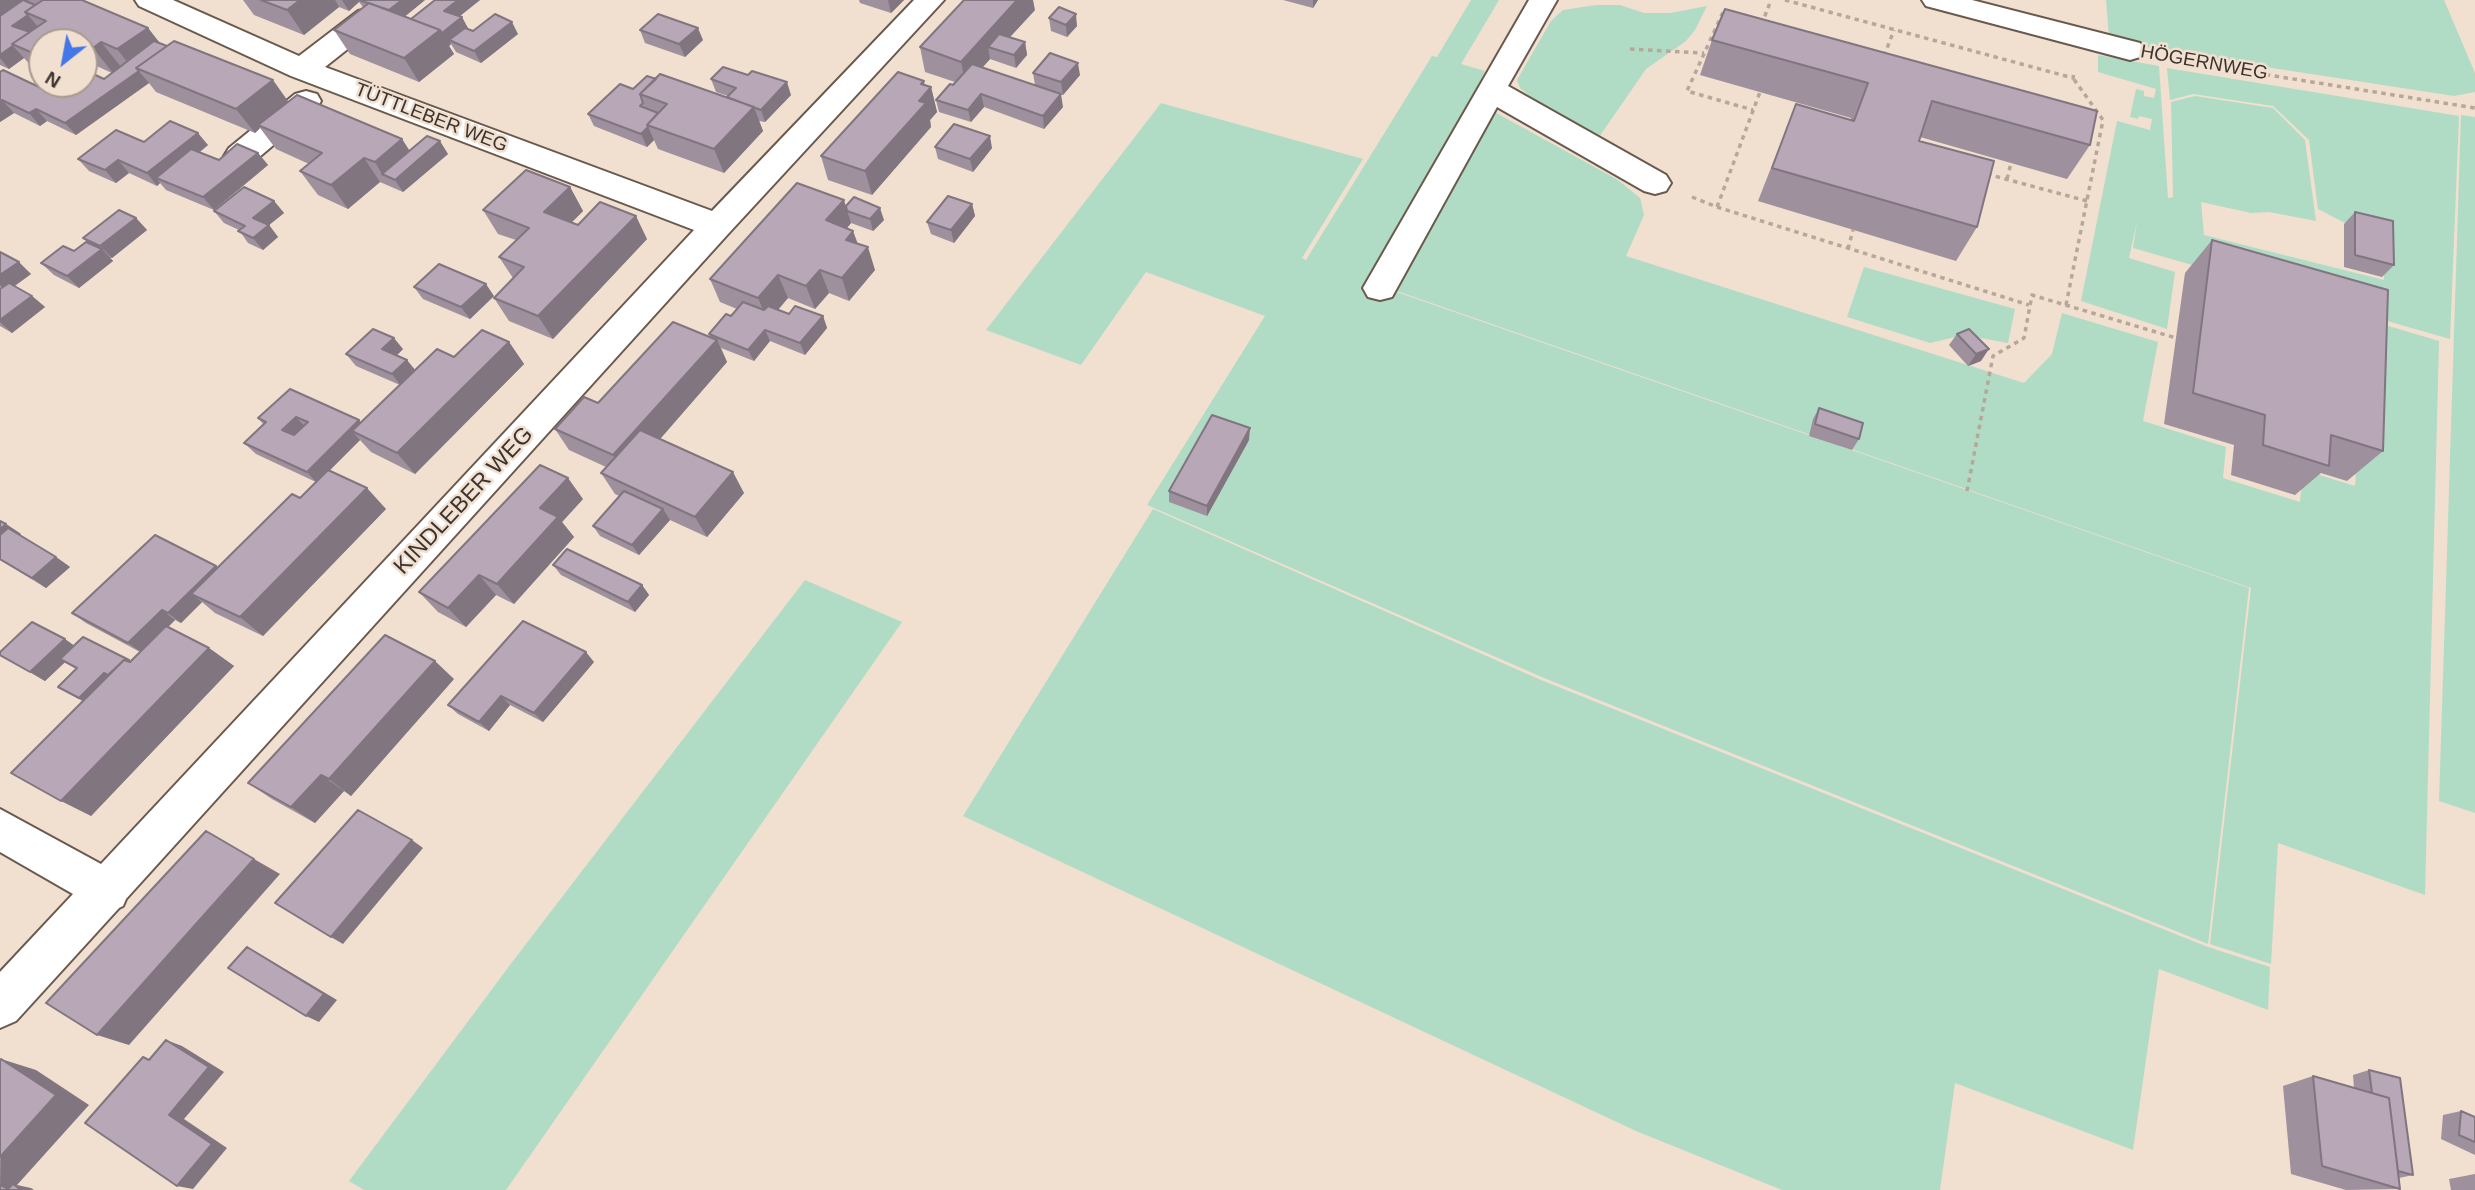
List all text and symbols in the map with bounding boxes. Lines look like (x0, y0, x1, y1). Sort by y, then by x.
north arrow (28, 28, 98, 98)
street label: HÖGERNWEG (2139, 41, 2269, 85)
text: N (42, 67, 64, 92)
street label: TÜTTLEBER WEG (352, 78, 510, 158)
street label: KINDLEBER WEG (389, 421, 539, 581)

